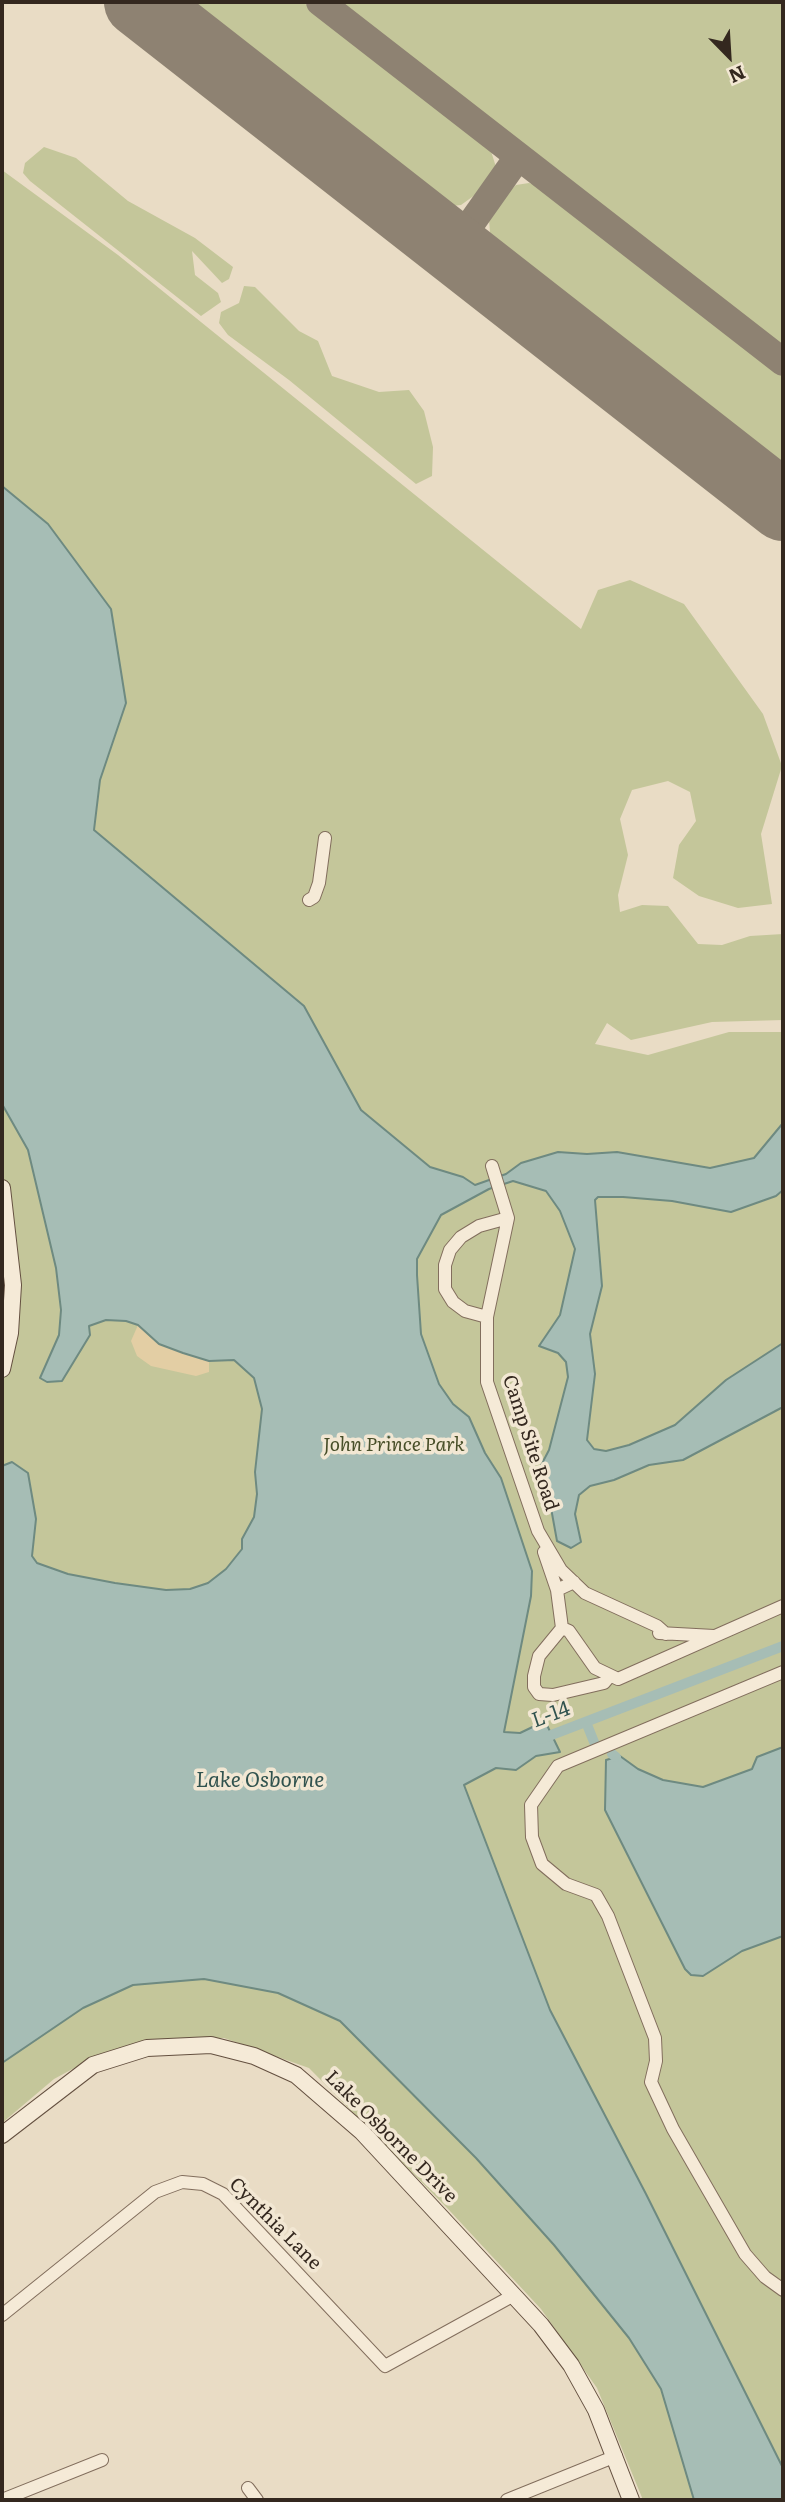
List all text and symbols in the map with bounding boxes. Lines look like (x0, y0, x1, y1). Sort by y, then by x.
north arrow (694, 21, 764, 91)
text: N (725, 59, 751, 91)
street label: Camp Site Road (497, 1372, 563, 1514)
park label: John Prince Park (323, 1434, 465, 1456)
water label: L-14 (528, 1696, 574, 1734)
water label: Lake Osborne (196, 1768, 324, 1794)
street label: Lake Osborne Drive (320, 2066, 462, 2208)
street label: Cynthia Lane (224, 2173, 326, 2275)

